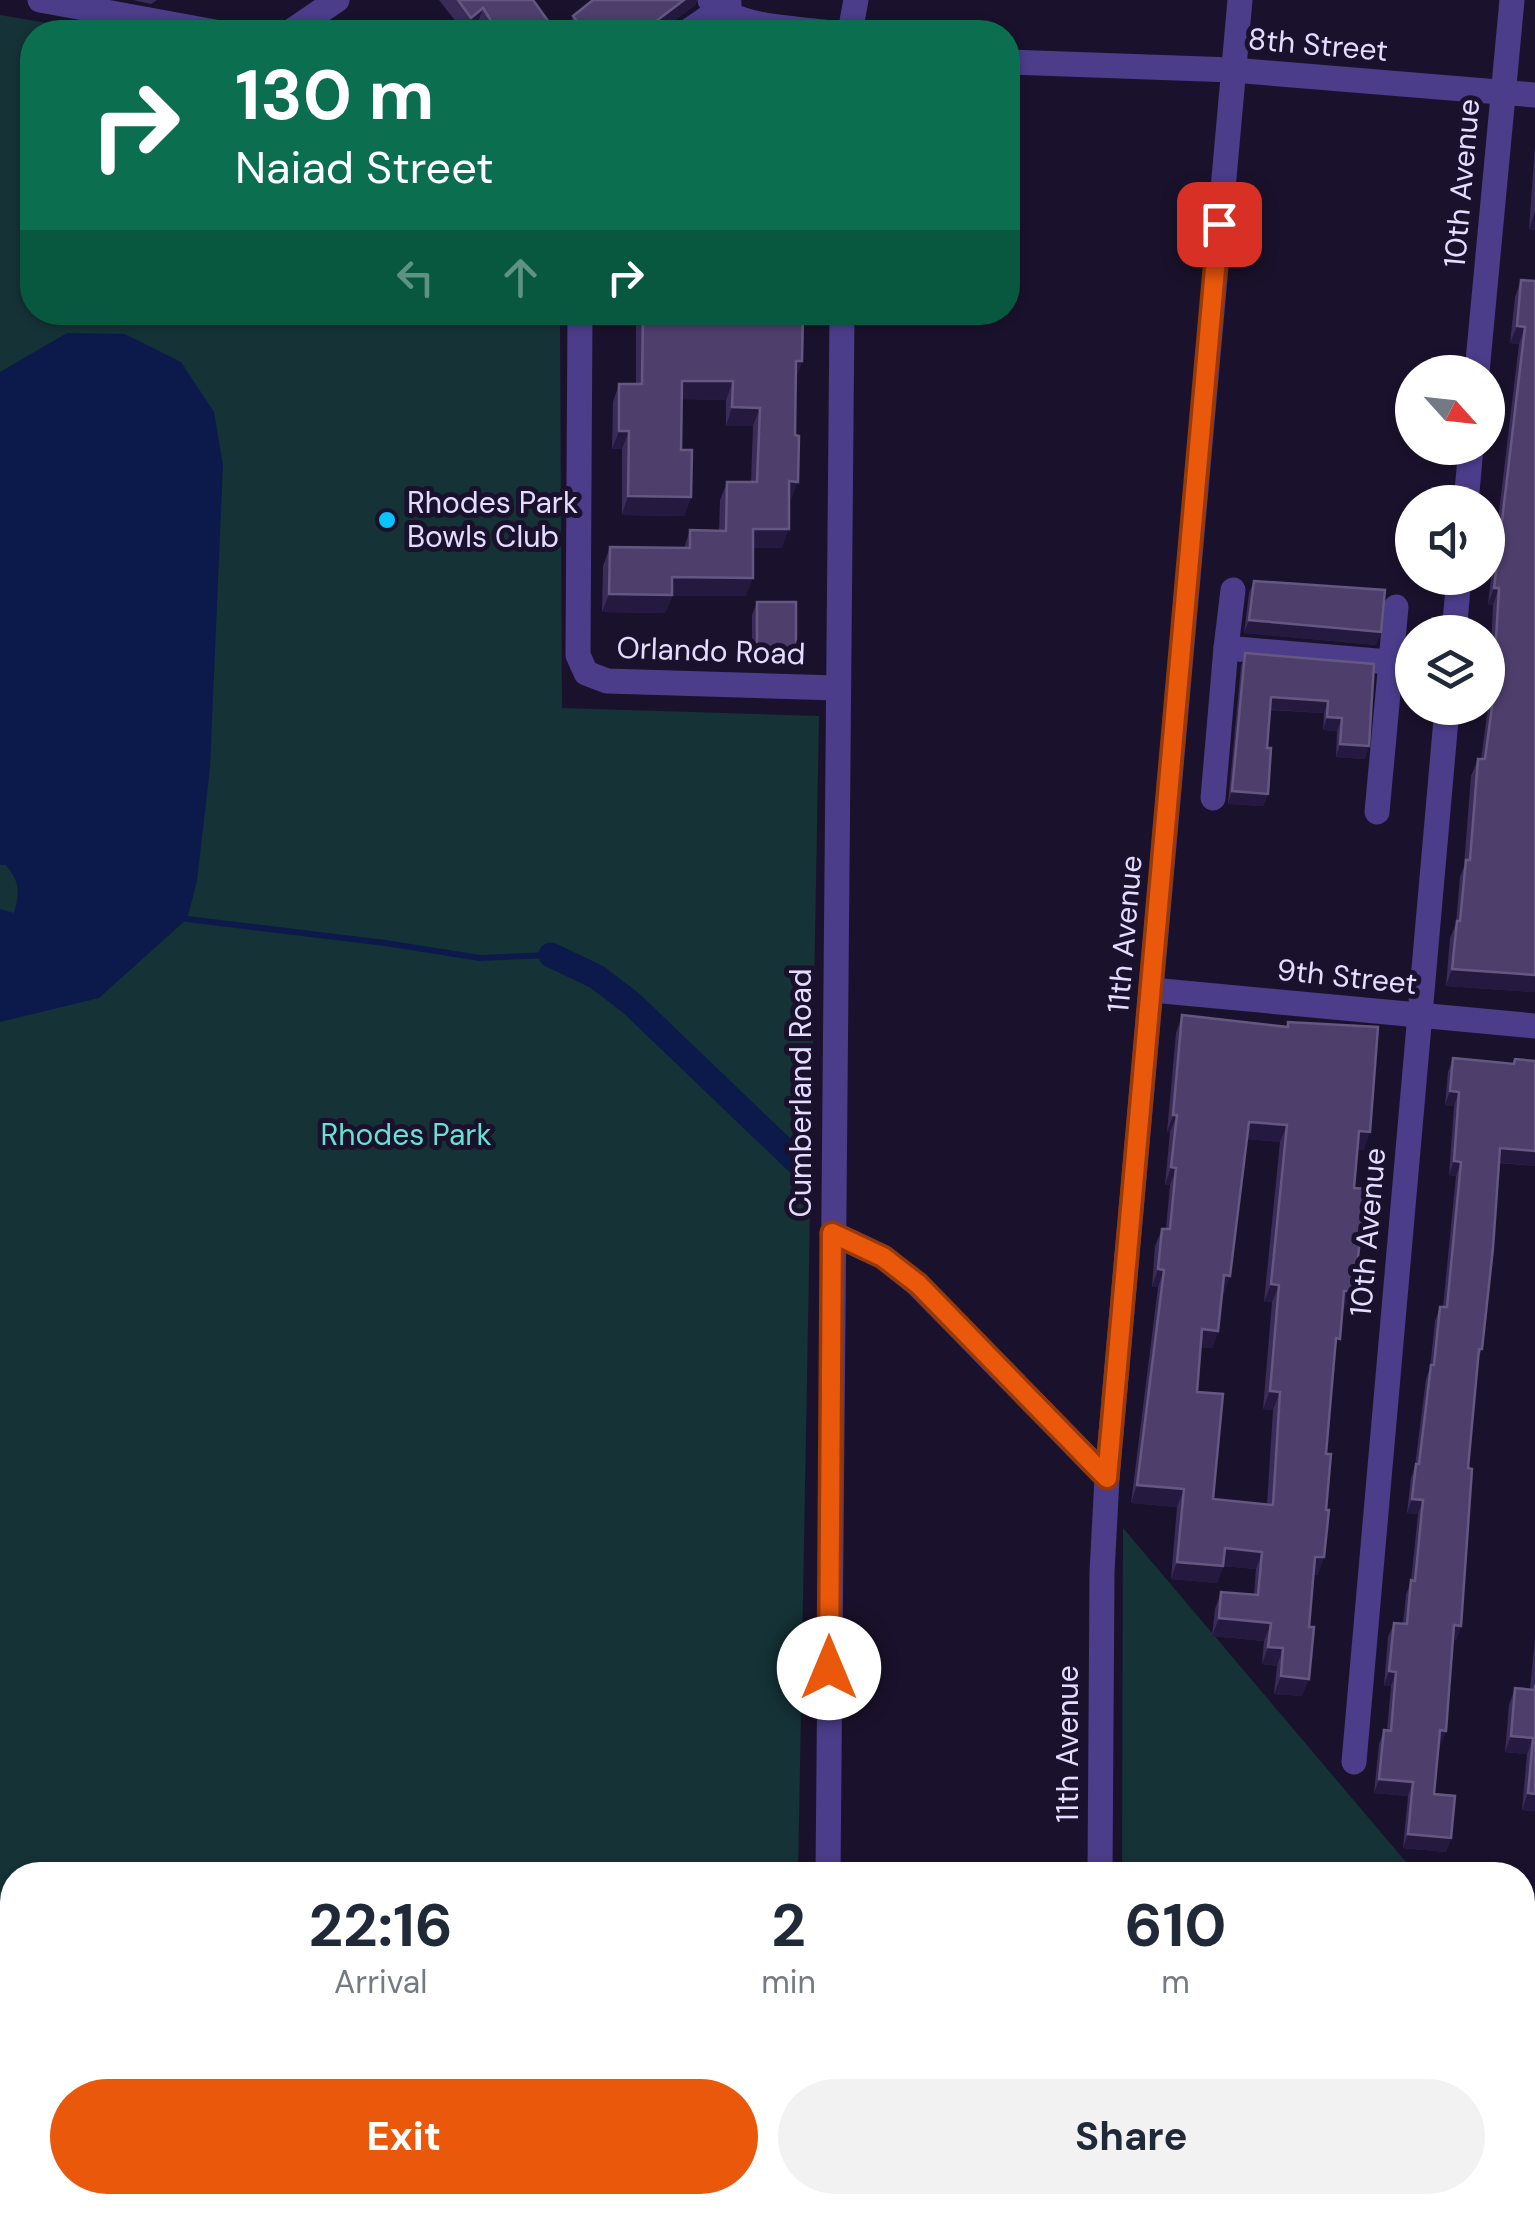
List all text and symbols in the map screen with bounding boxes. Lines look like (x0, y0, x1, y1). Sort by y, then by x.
street label: 8th Street (1246, 19, 1390, 70)
text: 130 m (235, 50, 434, 141)
icon: right (70, 60, 200, 190)
street label: 10th Avenue (1435, 97, 1488, 269)
text: Naiad Street (235, 138, 494, 197)
pin (1177, 182, 1262, 267)
icon: arrive (1192, 197, 1247, 252)
icon: left (388, 250, 443, 305)
icon: ahead (493, 250, 548, 305)
icon: right (598, 250, 653, 305)
north arrow (1395, 355, 1505, 465)
map controls (1395, 355, 1505, 725)
place label: Rhodes Park Bowls Club (407, 483, 578, 556)
button: sound (1395, 485, 1505, 595)
marker: Rhodes Park Bowls Club (376, 509, 398, 531)
button: layers (1395, 615, 1505, 725)
street label: Orlando Road (616, 628, 806, 673)
street label: 11th Avenue (1098, 854, 1151, 1014)
street label: 9th Street (1275, 950, 1419, 1003)
street label: Cumberland Road (781, 968, 820, 1218)
park label: Rhodes Park (321, 1115, 492, 1154)
street label: 10th Avenue (1341, 1146, 1394, 1318)
position arrow (777, 1616, 881, 1720)
street label: 11th Avenue (1048, 1665, 1087, 1823)
text: 22:16 (308, 1886, 453, 1965)
text: 2 (771, 1886, 806, 1965)
text: 610 (1124, 1886, 1227, 1965)
text: Arrival (334, 1961, 427, 2003)
text: min (761, 1961, 816, 2003)
text: m (1161, 1961, 1190, 2003)
button: Exit (50, 2079, 758, 2194)
button: Share (778, 2079, 1485, 2194)

